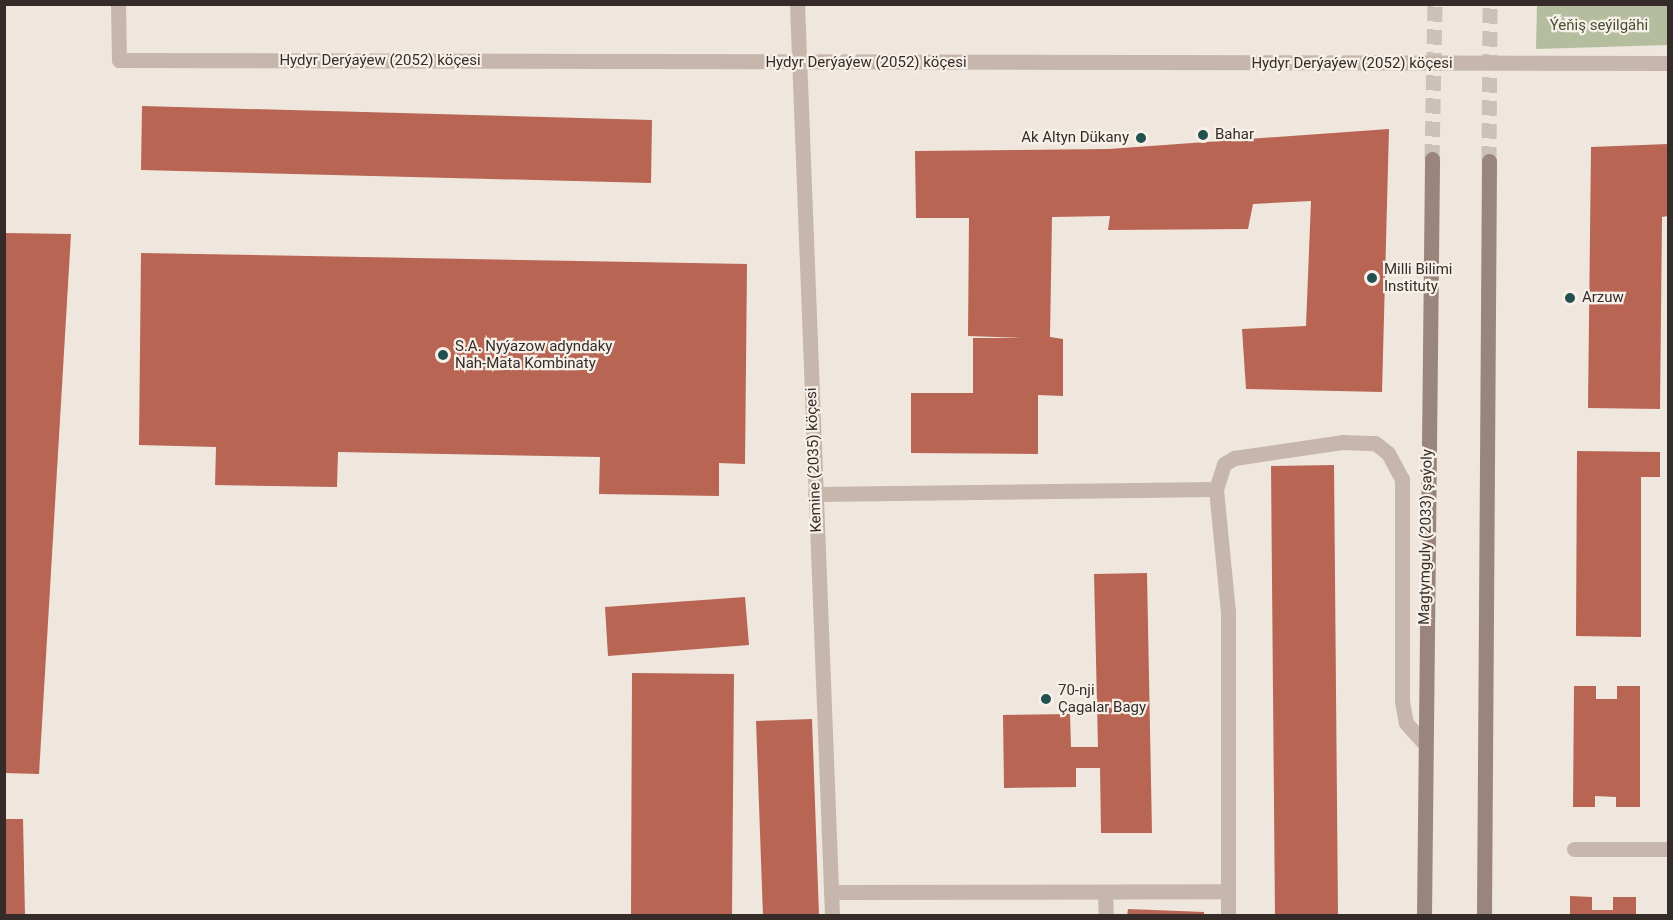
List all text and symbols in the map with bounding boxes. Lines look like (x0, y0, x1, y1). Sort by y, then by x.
park label: Ýeňiş seýilgähi (1550, 17, 1648, 35)
street label: Hydyr Derýaýew (2052) köçesi (279, 52, 481, 70)
street label: Hydyr Derýaýew (2052) köçesi (765, 54, 967, 72)
street label: Hydyr Derýaýew (2052) köçesi (1251, 55, 1453, 73)
place label: Bahar (1215, 126, 1254, 144)
marker: Bahar (1196, 128, 1210, 142)
place label: Ak Altyn Dükany (1021, 129, 1129, 147)
marker: Ak Altyn Dükany (1134, 131, 1148, 145)
place label: Milli Bilimi Instituty (1384, 260, 1452, 295)
marker: Milli Bilimi Instituty (1365, 271, 1379, 285)
place label: Arzuw (1582, 289, 1624, 307)
marker: Arzuw (1563, 291, 1577, 305)
place label: S.A. Nyýazow adyndaky Nah-Mata Kombinaty (455, 337, 612, 372)
marker: S.A. Nyýazow adyndaky Nah-Mata Kombinaty (436, 348, 450, 362)
street label: Kemine (2035) köçesi (802, 387, 826, 533)
street label: Magtymguly (2033) şaýoly (1415, 449, 1437, 625)
place label: 70-nji Çagalar Bagy (1058, 681, 1146, 716)
marker: 70-nji Çagalar Bagy (1039, 692, 1053, 706)

